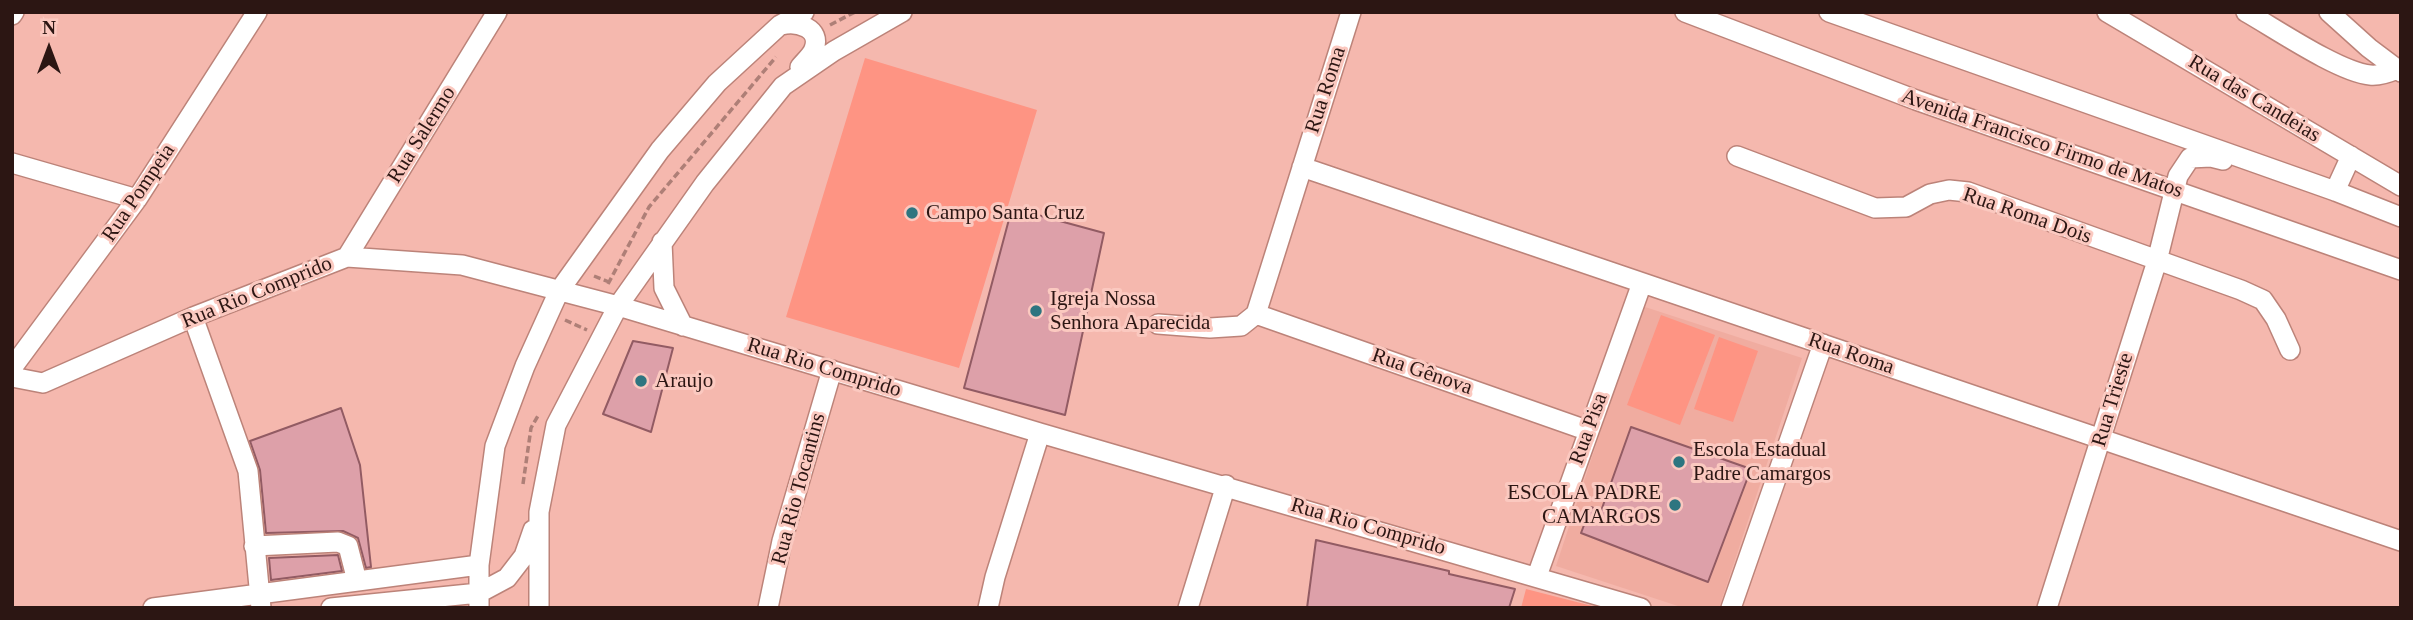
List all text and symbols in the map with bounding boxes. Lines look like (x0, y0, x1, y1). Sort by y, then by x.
north arrow (14, 14, 84, 84)
text: N (42, 17, 56, 38)
street label: Rua Roma (1300, 44, 1352, 136)
street label: Rua das Candeias (2184, 50, 2324, 148)
street label: Rua Salermo (382, 82, 462, 188)
street label: Avenida Francisco Firmo de Matos (1898, 84, 2186, 204)
street label: Rua Pompeia (97, 139, 181, 247)
street label: Rua Roma Dois (1959, 182, 2095, 250)
place label: Campo Santa Cruz (926, 200, 1085, 226)
marker: Campo Santa Cruz (904, 205, 920, 221)
street label: Rua Rio Comprido (178, 251, 336, 335)
place label: Igreja Nossa Senhora Aparecida (1050, 286, 1210, 336)
marker: Igreja Nossa Senhora Aparecida (1028, 303, 1044, 319)
street label: Rua Roma (1805, 328, 1897, 380)
street label: Rua Rio Comprido (744, 333, 904, 403)
street label: Rua Gênova (1369, 343, 1475, 401)
street label: Rua Trieste (2087, 350, 2139, 450)
place label: Araujo (655, 368, 713, 394)
marker: Araujo (633, 373, 649, 389)
street label: Rua Pisa (1564, 390, 1614, 468)
street label: Rua Rio Tocantins (767, 410, 831, 568)
place label: Escola Estadual Padre Camargos (1693, 437, 1831, 487)
marker: Escola Estadual Padre Camargos (1671, 454, 1687, 470)
place label: ESCOLA PADRE CAMARGOS (1507, 480, 1661, 530)
street label: Rua Rio Comprido (1288, 493, 1448, 561)
marker: ESCOLA PADRE CAMARGOS (1667, 497, 1683, 513)

